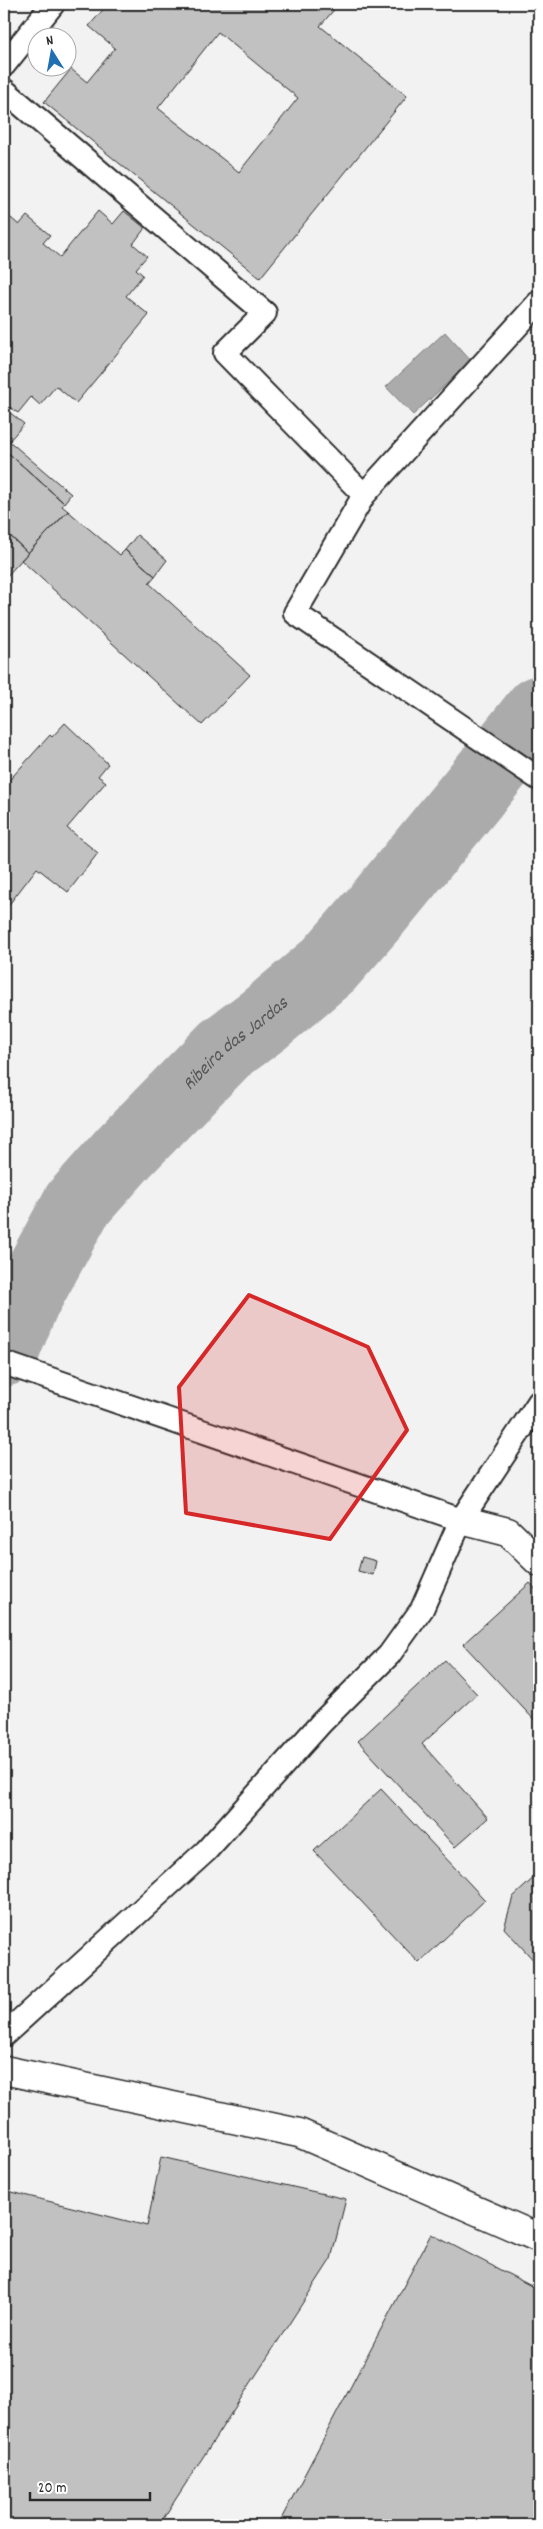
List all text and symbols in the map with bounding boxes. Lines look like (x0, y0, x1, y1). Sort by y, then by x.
north arrow (28, 28, 78, 78)
text: N (45, 31, 55, 52)
water label: Ribeira das Jardas (177, 990, 296, 1097)
scale bar (30, 2469, 150, 2501)
text: 20 m (38, 2478, 66, 2500)

